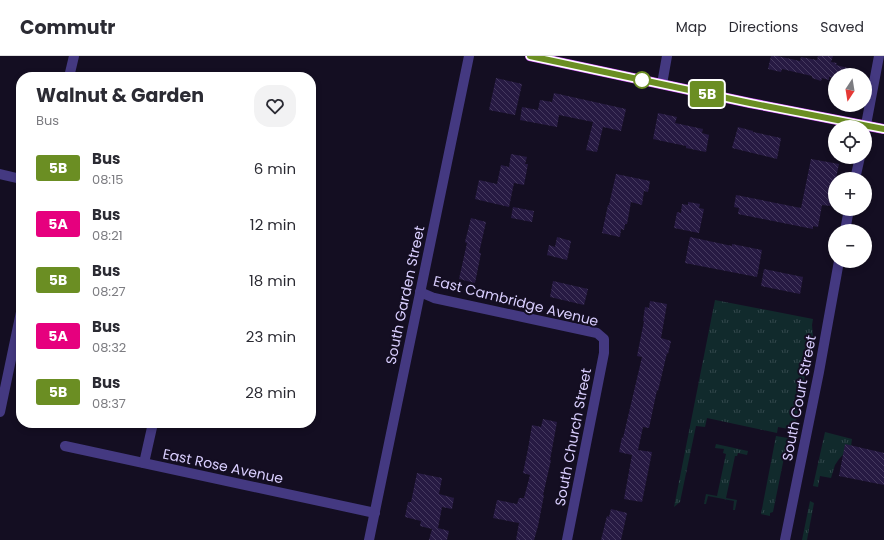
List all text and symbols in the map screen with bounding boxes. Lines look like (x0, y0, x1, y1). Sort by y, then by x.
text: Commutr (20, 14, 115, 41)
text: Map (676, 17, 707, 37)
text: Directions (729, 17, 798, 37)
text: Saved (820, 17, 864, 37)
north arrow (828, 68, 872, 112)
map controls (828, 68, 872, 268)
unlabelled marker (633, 71, 651, 89)
line badge: 5B (689, 81, 725, 107)
text: Walnut & Garden (36, 82, 204, 109)
text: 5B (698, 84, 716, 104)
button: heart (254, 85, 296, 127)
text: Bus (36, 111, 59, 130)
button: locate (828, 120, 872, 164)
text: Bus (92, 148, 120, 169)
text: 5B (49, 158, 67, 178)
text: 6 min (254, 158, 296, 179)
text: 08:15 (92, 170, 123, 189)
button: + (828, 172, 872, 216)
text: Bus (92, 204, 120, 225)
text: 5A (48, 214, 68, 234)
text: 12 min (250, 214, 296, 235)
street label: South Garden Street (381, 224, 429, 366)
button: − (828, 224, 872, 268)
text: 08:21 (92, 226, 123, 245)
text: Bus (92, 260, 120, 281)
text: 5B (49, 270, 67, 290)
text: 18 min (249, 270, 296, 291)
street label: East Cambridge Avenue (431, 271, 601, 331)
text: 08:27 (92, 282, 126, 301)
text: Bus (92, 316, 120, 337)
text: 5A (48, 326, 68, 346)
text: 23 min (246, 326, 296, 347)
street label: South Court Street (777, 333, 821, 463)
text: 08:32 (92, 338, 126, 357)
street label: South Church Street (550, 366, 596, 508)
text: Bus (92, 372, 120, 393)
text: 5B (49, 382, 67, 402)
text: 28 min (245, 382, 296, 403)
text: 08:37 (92, 394, 126, 413)
street label: East Rose Avenue (161, 443, 285, 489)

